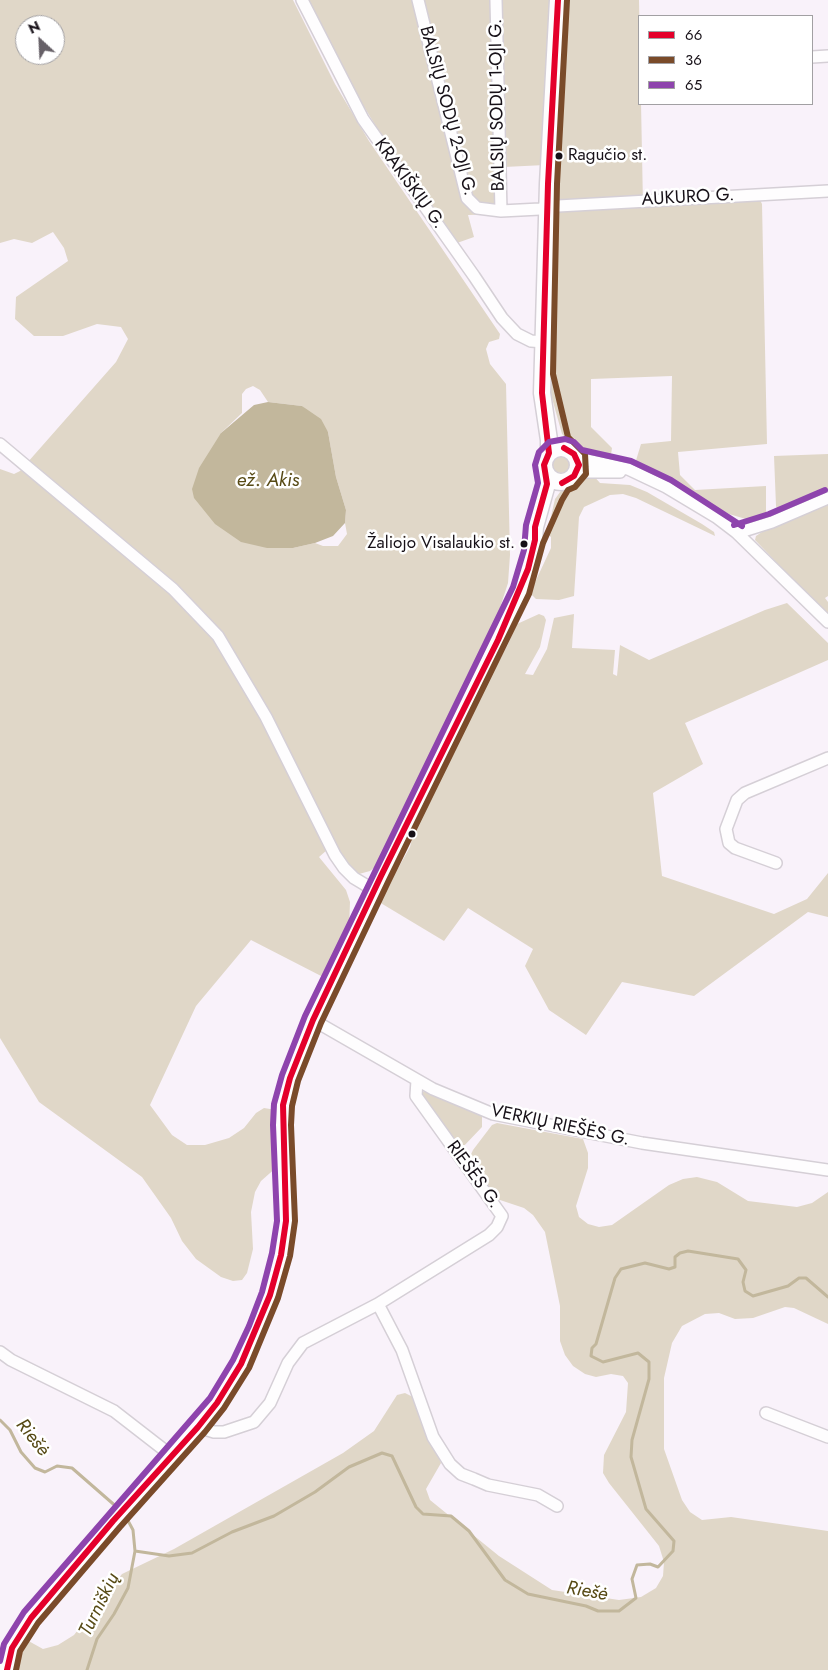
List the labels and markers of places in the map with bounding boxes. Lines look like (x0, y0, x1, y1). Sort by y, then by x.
place label: Ragučio st. (568, 146, 647, 166)
marker: Ragučio st. (554, 151, 564, 161)
place label: Žaliojo Visalaukio st. (367, 534, 515, 554)
marker: Žaliojo Visalaukio st. (519, 539, 529, 549)
unlabelled marker (407, 829, 417, 839)

